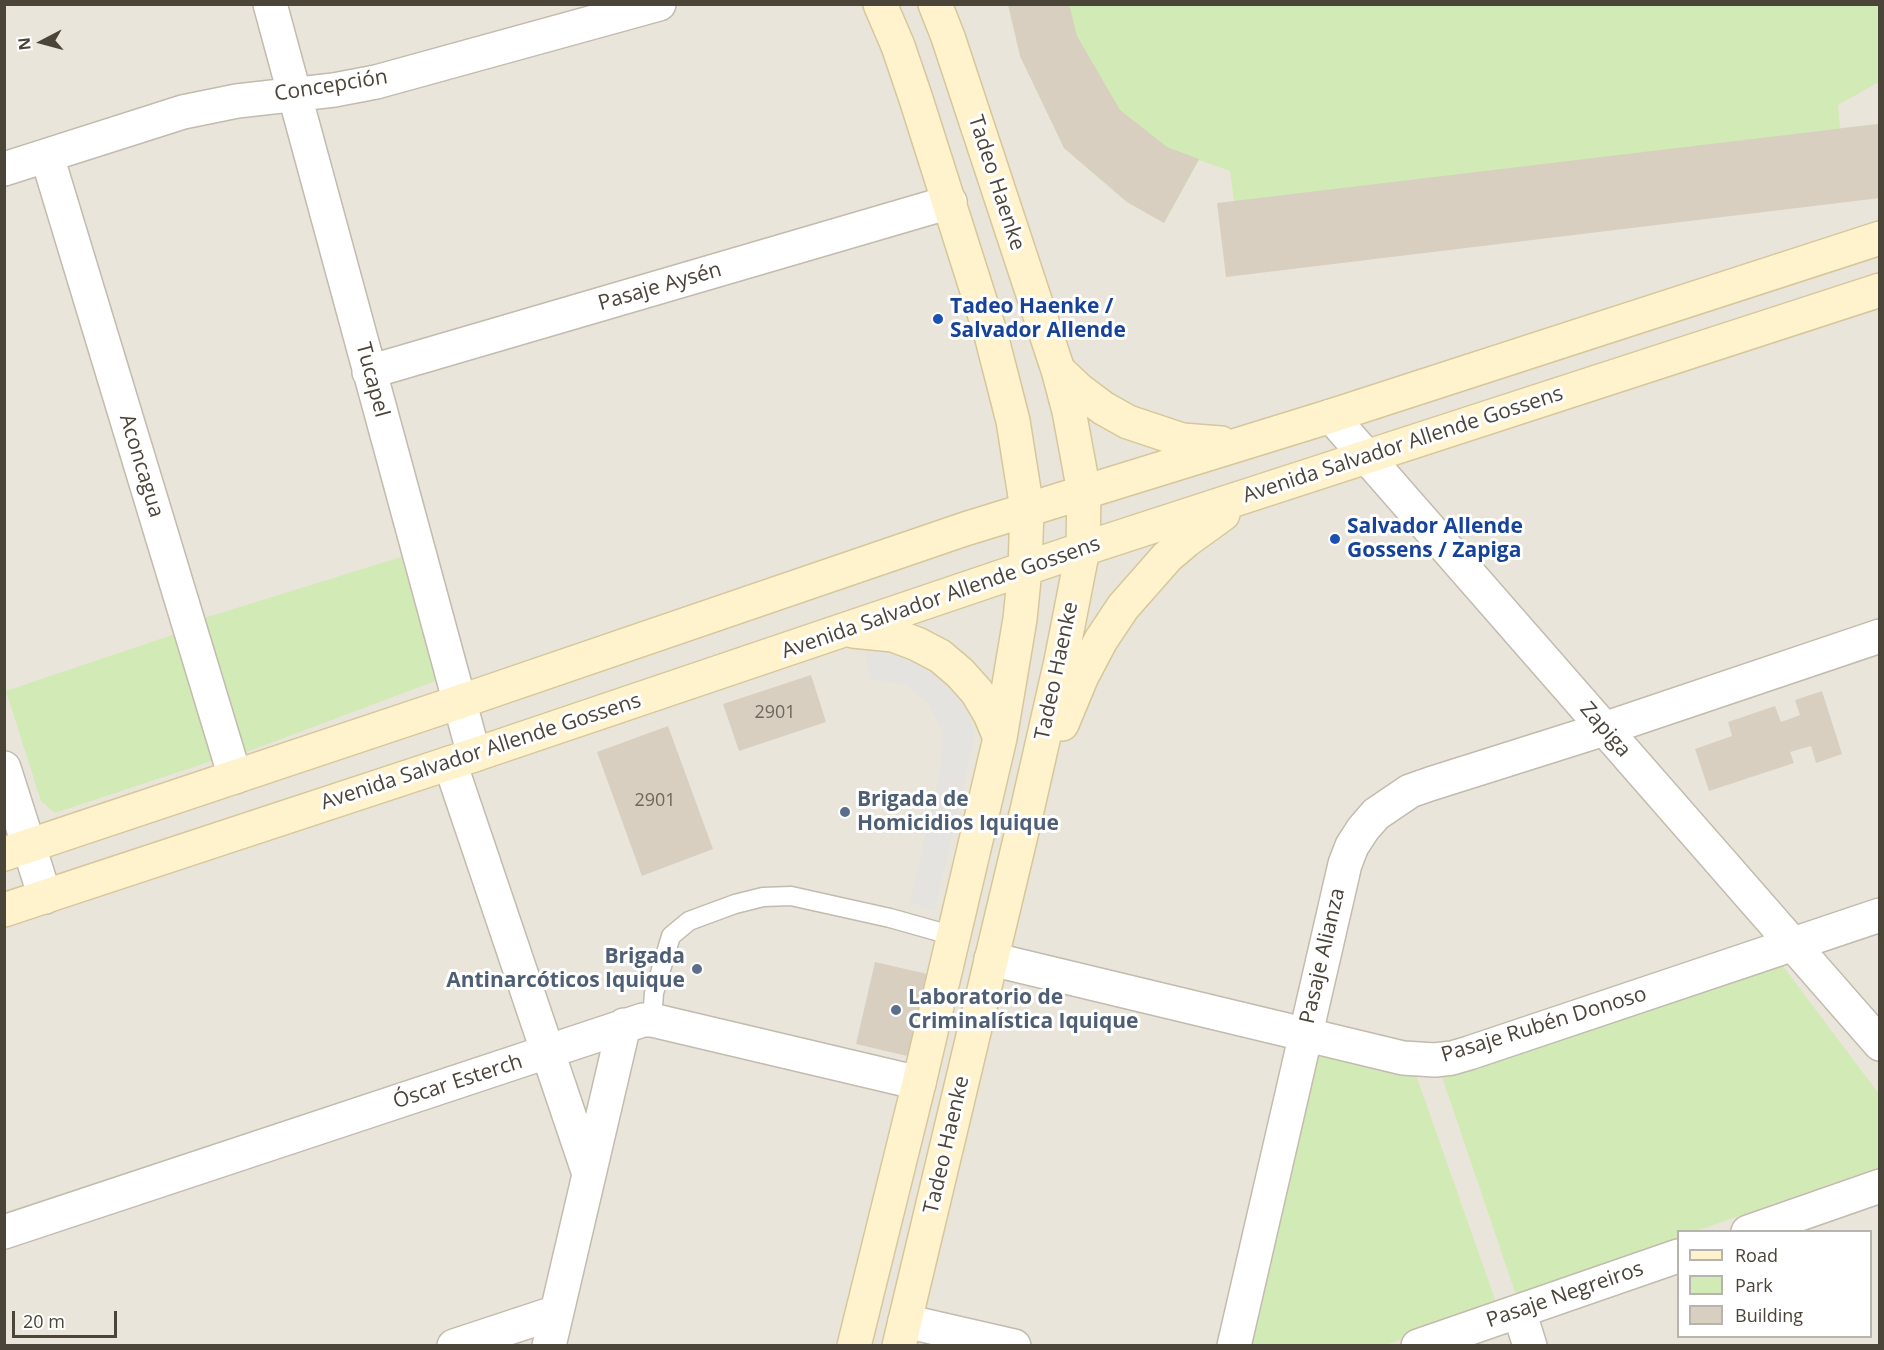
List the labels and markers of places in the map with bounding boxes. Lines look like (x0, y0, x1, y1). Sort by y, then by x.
place label: Tadeo Haenke / Salvador Allende (950, 294, 1126, 344)
marker: Tadeo Haenke / Salvador Allende (931, 312, 945, 326)
place label: Salvador Allende Gossens / Zapiga (1347, 514, 1523, 564)
marker: Salvador Allende Gossens / Zapiga (1328, 532, 1342, 546)
place label: Brigada de Homicidios Iquique (857, 787, 1059, 837)
marker: Brigada de Homicidios Iquique (838, 805, 852, 819)
place label: Brigada Antinarcóticos Iquique (446, 944, 685, 994)
marker: Brigada Antinarcóticos Iquique (690, 962, 704, 976)
place label: Laboratorio de Criminalística Iquique (908, 985, 1139, 1035)
marker: Laboratorio de Criminalística Iquique (889, 1003, 903, 1017)

